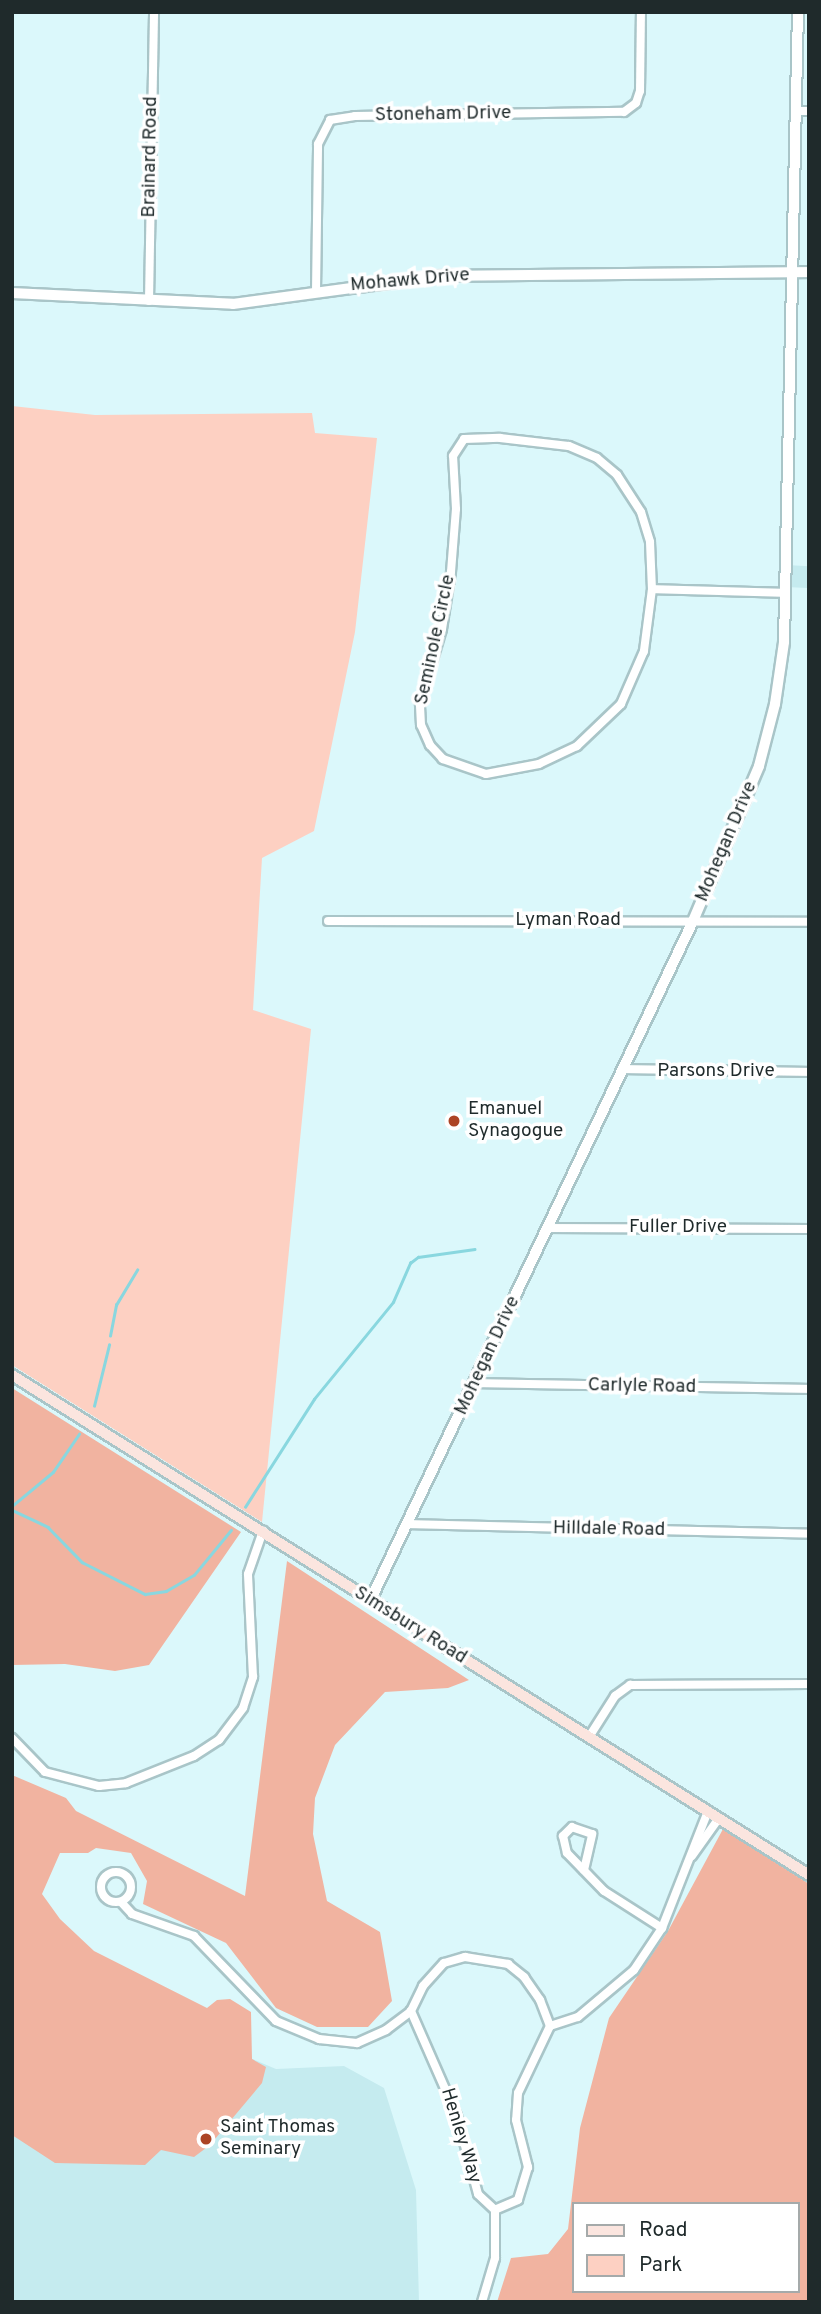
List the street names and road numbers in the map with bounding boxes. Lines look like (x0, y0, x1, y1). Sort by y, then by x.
street label: Brainard Road (139, 96, 163, 218)
street label: Stoneham Drive (375, 102, 511, 128)
street label: Mohawk Drive (349, 264, 471, 298)
street label: Seminole Circle (411, 573, 461, 707)
street label: Mohegan Drive (691, 778, 763, 906)
street label: Lyman Road (515, 910, 621, 932)
street label: Parsons Drive (657, 1061, 775, 1083)
street label: Fuller Drive (629, 1217, 727, 1239)
street label: Mohegan Drive (450, 1293, 526, 1419)
street label: Carlyle Road (588, 1375, 696, 1399)
street label: Hilldale Road (553, 1518, 665, 1542)
street label: Simsbury Road (349, 1582, 471, 1670)
street label: Henley Way (435, 2085, 485, 2187)

